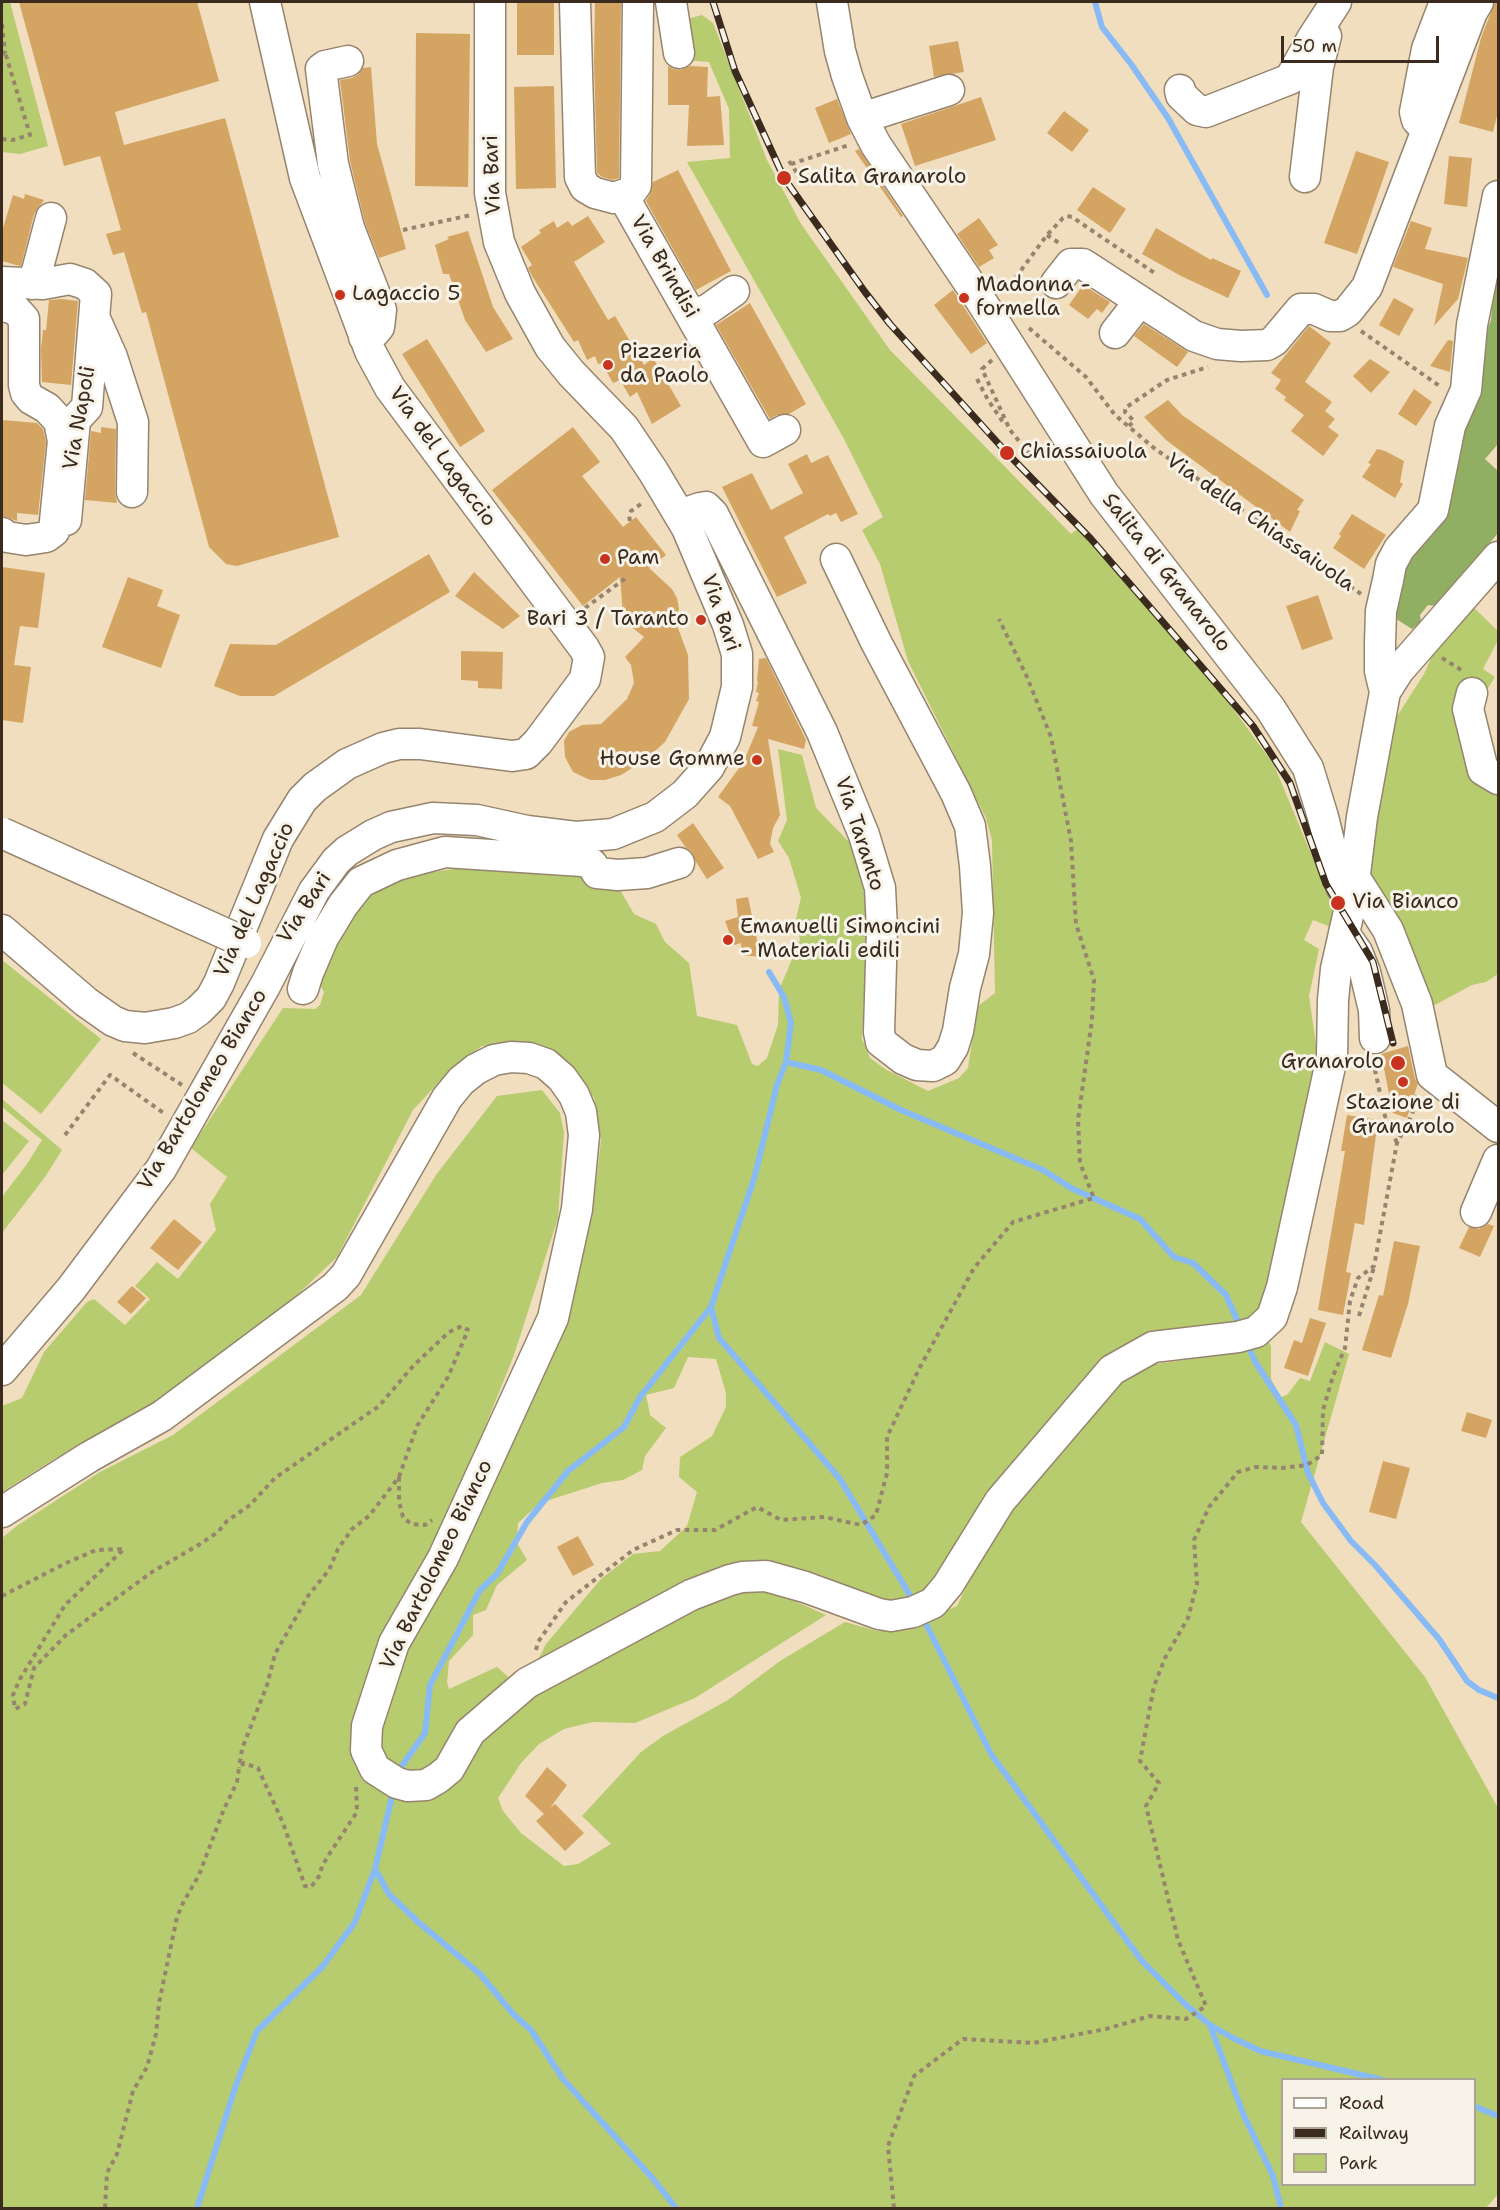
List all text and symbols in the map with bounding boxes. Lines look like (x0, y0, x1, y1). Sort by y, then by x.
scale bar (1284, 24, 1442, 62)
text: 50 m (1292, 34, 1337, 58)
street label: Via Bari (479, 135, 507, 215)
place label: Salita Granarolo (798, 165, 966, 191)
marker: Salita Granarolo (775, 169, 793, 187)
street label: Via Brindisi (624, 211, 704, 323)
place label: Madonna - formella (976, 273, 1091, 323)
place label: Lagaccio 5 (352, 282, 460, 308)
marker: Lagaccio 5 (333, 288, 347, 302)
marker: Madonna - formella (957, 291, 971, 305)
place label: Pizzeria da Paolo (620, 340, 709, 390)
marker: Pizzeria da Paolo (601, 358, 615, 372)
street label: Via Napoli (58, 364, 102, 472)
street label: Via del Lagaccio (383, 382, 501, 532)
place label: Chiassaiuola (1020, 440, 1147, 466)
marker: Chiassaiuola (998, 444, 1016, 462)
street label: Via della Chiassaiuola (1161, 448, 1359, 598)
street label: Salita di Granarolo (1096, 489, 1236, 657)
place label: Pam (617, 546, 659, 572)
marker: Pam (598, 552, 612, 566)
street label: Via Bari (695, 571, 745, 655)
place label: Bari 3 / Taranto (527, 607, 689, 633)
marker: Bari 3 / Taranto (694, 613, 708, 627)
place label: House Gomme (600, 747, 745, 773)
marker: House Gomme (750, 753, 764, 767)
street label: Via Taranto (829, 774, 889, 894)
street label: Via del Lagaccio (210, 819, 300, 981)
street label: Via Bari (273, 868, 337, 948)
place label: Via Bianco (1352, 890, 1459, 916)
marker: Via Bianco (1329, 894, 1347, 912)
place label: Emanuelli Simoncini - Materiali edili (740, 915, 941, 965)
marker: Emanuelli Simoncini - Materiali edili (721, 933, 735, 947)
street label: Via Bartolomeo Bianco (133, 985, 273, 1195)
place label: Granarolo (1281, 1050, 1384, 1076)
marker: Granarolo (1389, 1054, 1407, 1072)
marker: Stazione di Granarolo (1396, 1075, 1410, 1089)
place label: Stazione di Granarolo (1346, 1091, 1460, 1141)
street label: Via Bartolomeo Bianco (375, 1456, 499, 1674)
legend (1281, 2078, 1476, 2186)
text: Road (1339, 2091, 1384, 2115)
text: Railway (1339, 2121, 1409, 2145)
text: Park (1339, 2151, 1378, 2175)

